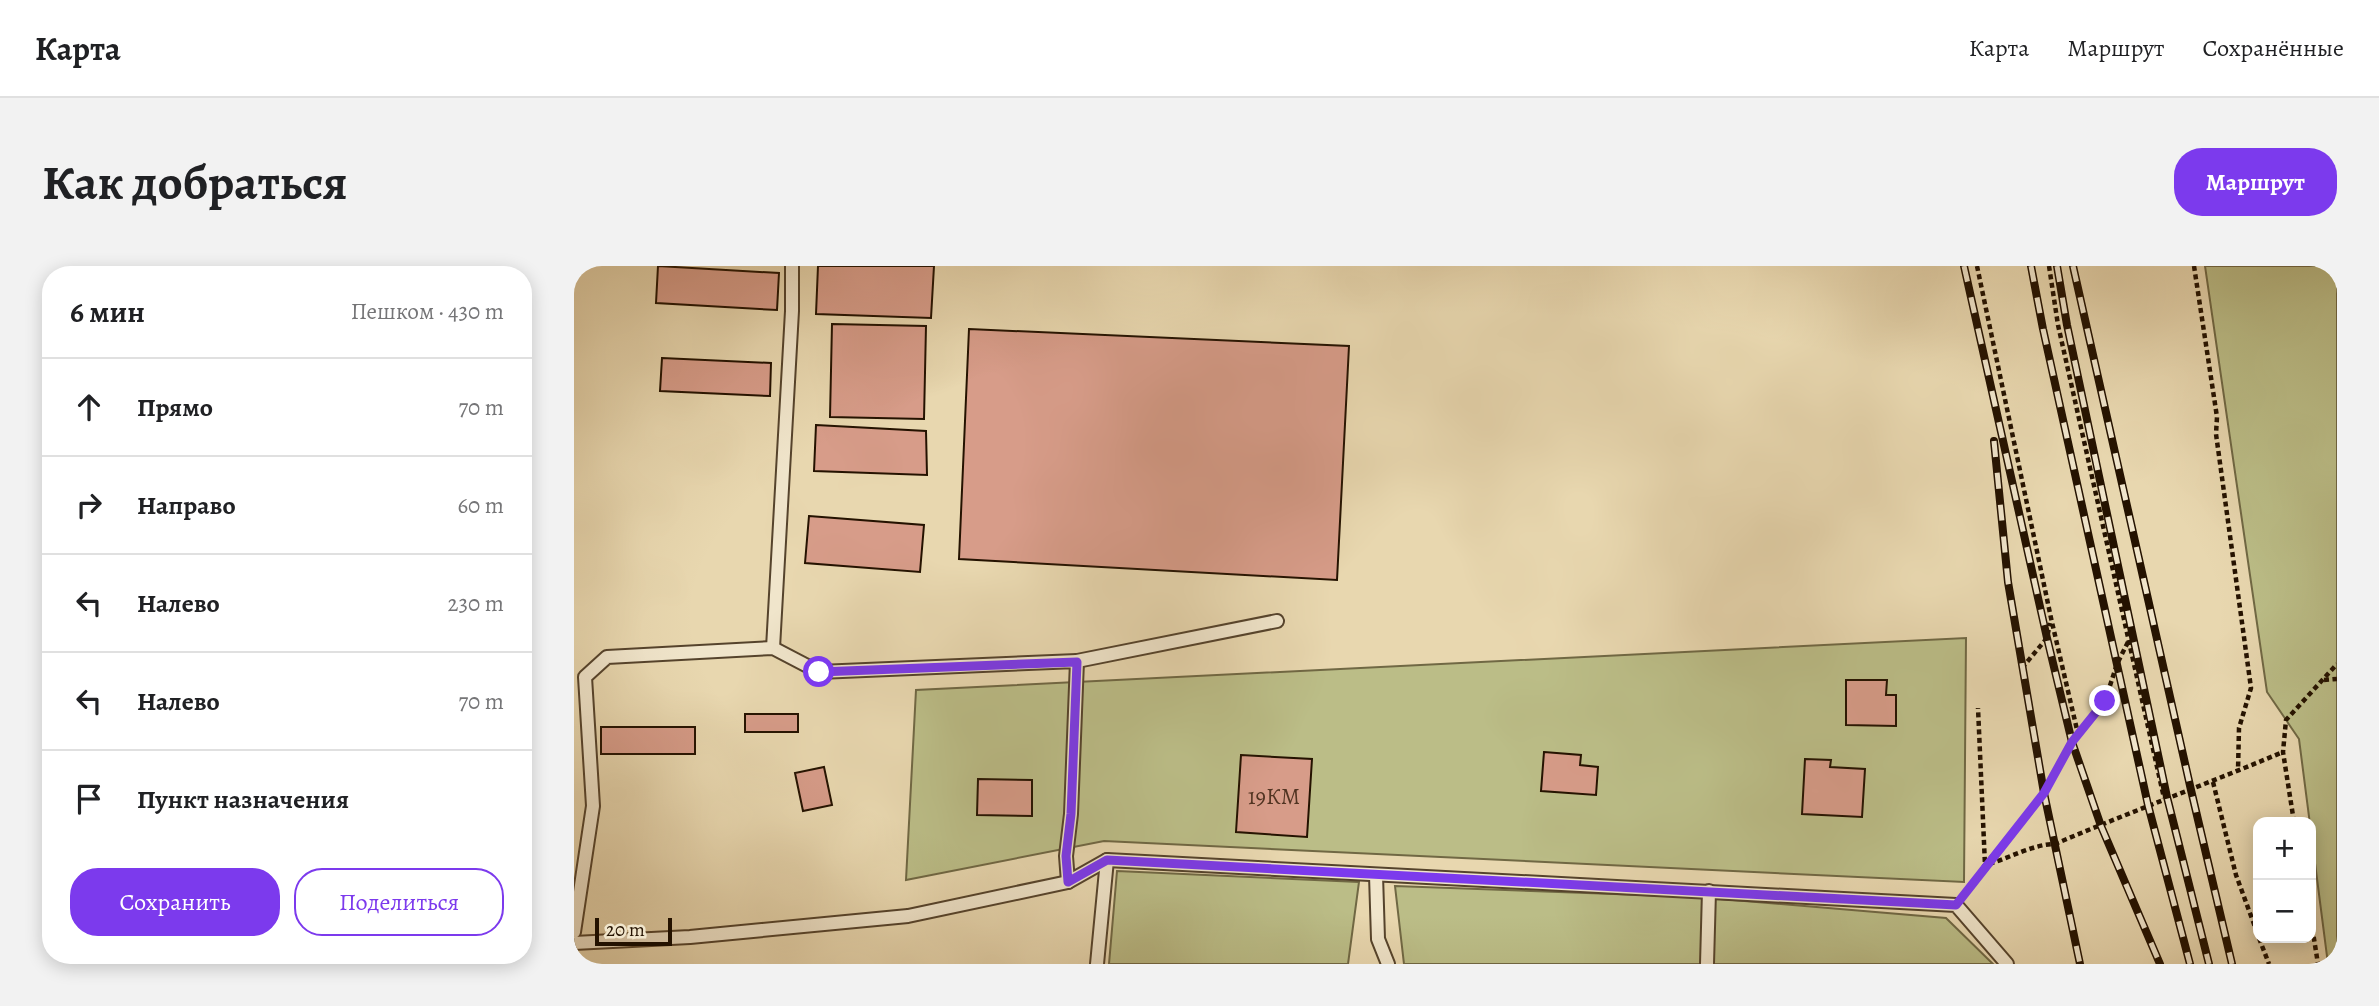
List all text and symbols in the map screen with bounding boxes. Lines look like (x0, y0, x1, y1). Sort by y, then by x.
text: Карта (35, 26, 121, 71)
text: Карта (1969, 32, 2029, 64)
text: Маршрут (2067, 32, 2165, 64)
text: Сохранённые (2203, 32, 2344, 64)
button: Маршрут (2174, 148, 2337, 216)
text: Как добраться (42, 149, 348, 216)
text: 6 мин (70, 292, 145, 332)
text: Пешком · 430 m (351, 296, 504, 327)
icon: ahead (70, 388, 108, 426)
text: Прямо (137, 390, 213, 425)
text: 70 m (458, 392, 504, 423)
icon: right (70, 486, 108, 524)
text: Направо (137, 488, 236, 523)
text: 60 m (457, 490, 504, 521)
icon: left (70, 584, 108, 622)
text: Налево (137, 586, 220, 621)
text: 230 m (448, 588, 504, 619)
route start (803, 656, 834, 687)
icon: left (70, 682, 108, 720)
text: Налево (137, 684, 220, 719)
route end (2089, 685, 2120, 716)
text: 70 m (458, 686, 504, 717)
icon: arrive (70, 780, 108, 818)
house number: 19КМ (1248, 781, 1300, 812)
text: Пункт назначения (137, 782, 349, 817)
map controls (2253, 817, 2316, 943)
button: + (2253, 817, 2316, 880)
button: Сохранить (70, 868, 280, 936)
button: Поделиться (294, 868, 504, 936)
button: − (2253, 880, 2316, 943)
scale bar (595, 915, 672, 947)
text: 20 m (606, 917, 645, 943)

